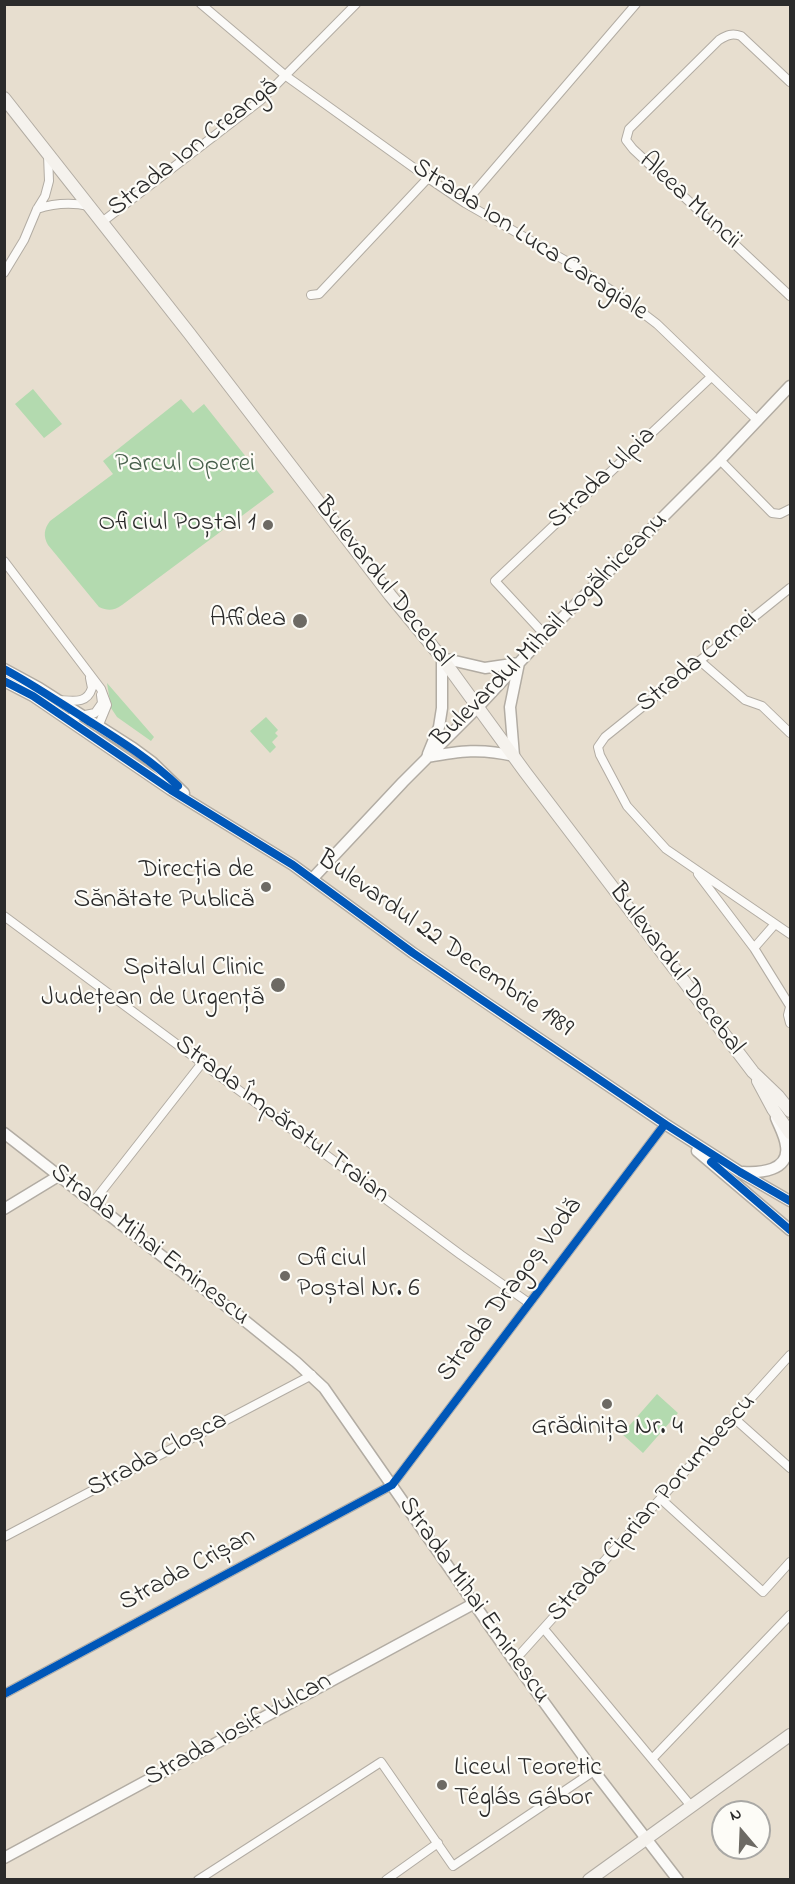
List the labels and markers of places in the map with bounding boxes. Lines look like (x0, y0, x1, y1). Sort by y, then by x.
place label: Oficiul Poștal 1 (98, 509, 256, 541)
marker: Oficiul Poștal 1 (261, 518, 275, 532)
place label: Affidea (210, 605, 286, 637)
marker: Affidea (291, 612, 309, 630)
place label: Direcția de Sănătate Publică (74, 856, 254, 918)
marker: Direcția de Sănătate Publică (259, 880, 273, 894)
place label: Spitalul Clinic Județean de Urgență (41, 954, 264, 1016)
marker: Spitalul Clinic Județean de Urgență (269, 976, 287, 994)
place label: Oficiul Poștal Nr. 6 (297, 1245, 420, 1306)
marker: Oficiul Poștal Nr. 6 (278, 1269, 292, 1283)
marker: Grădinița Nr. 4 (600, 1397, 614, 1411)
place label: Grădinița Nr. 4 (531, 1413, 683, 1445)
place label: Liceul Teoretic Téglás Gábor (454, 1754, 602, 1816)
marker: Liceul Teoretic Téglás Gábor (435, 1778, 449, 1792)

